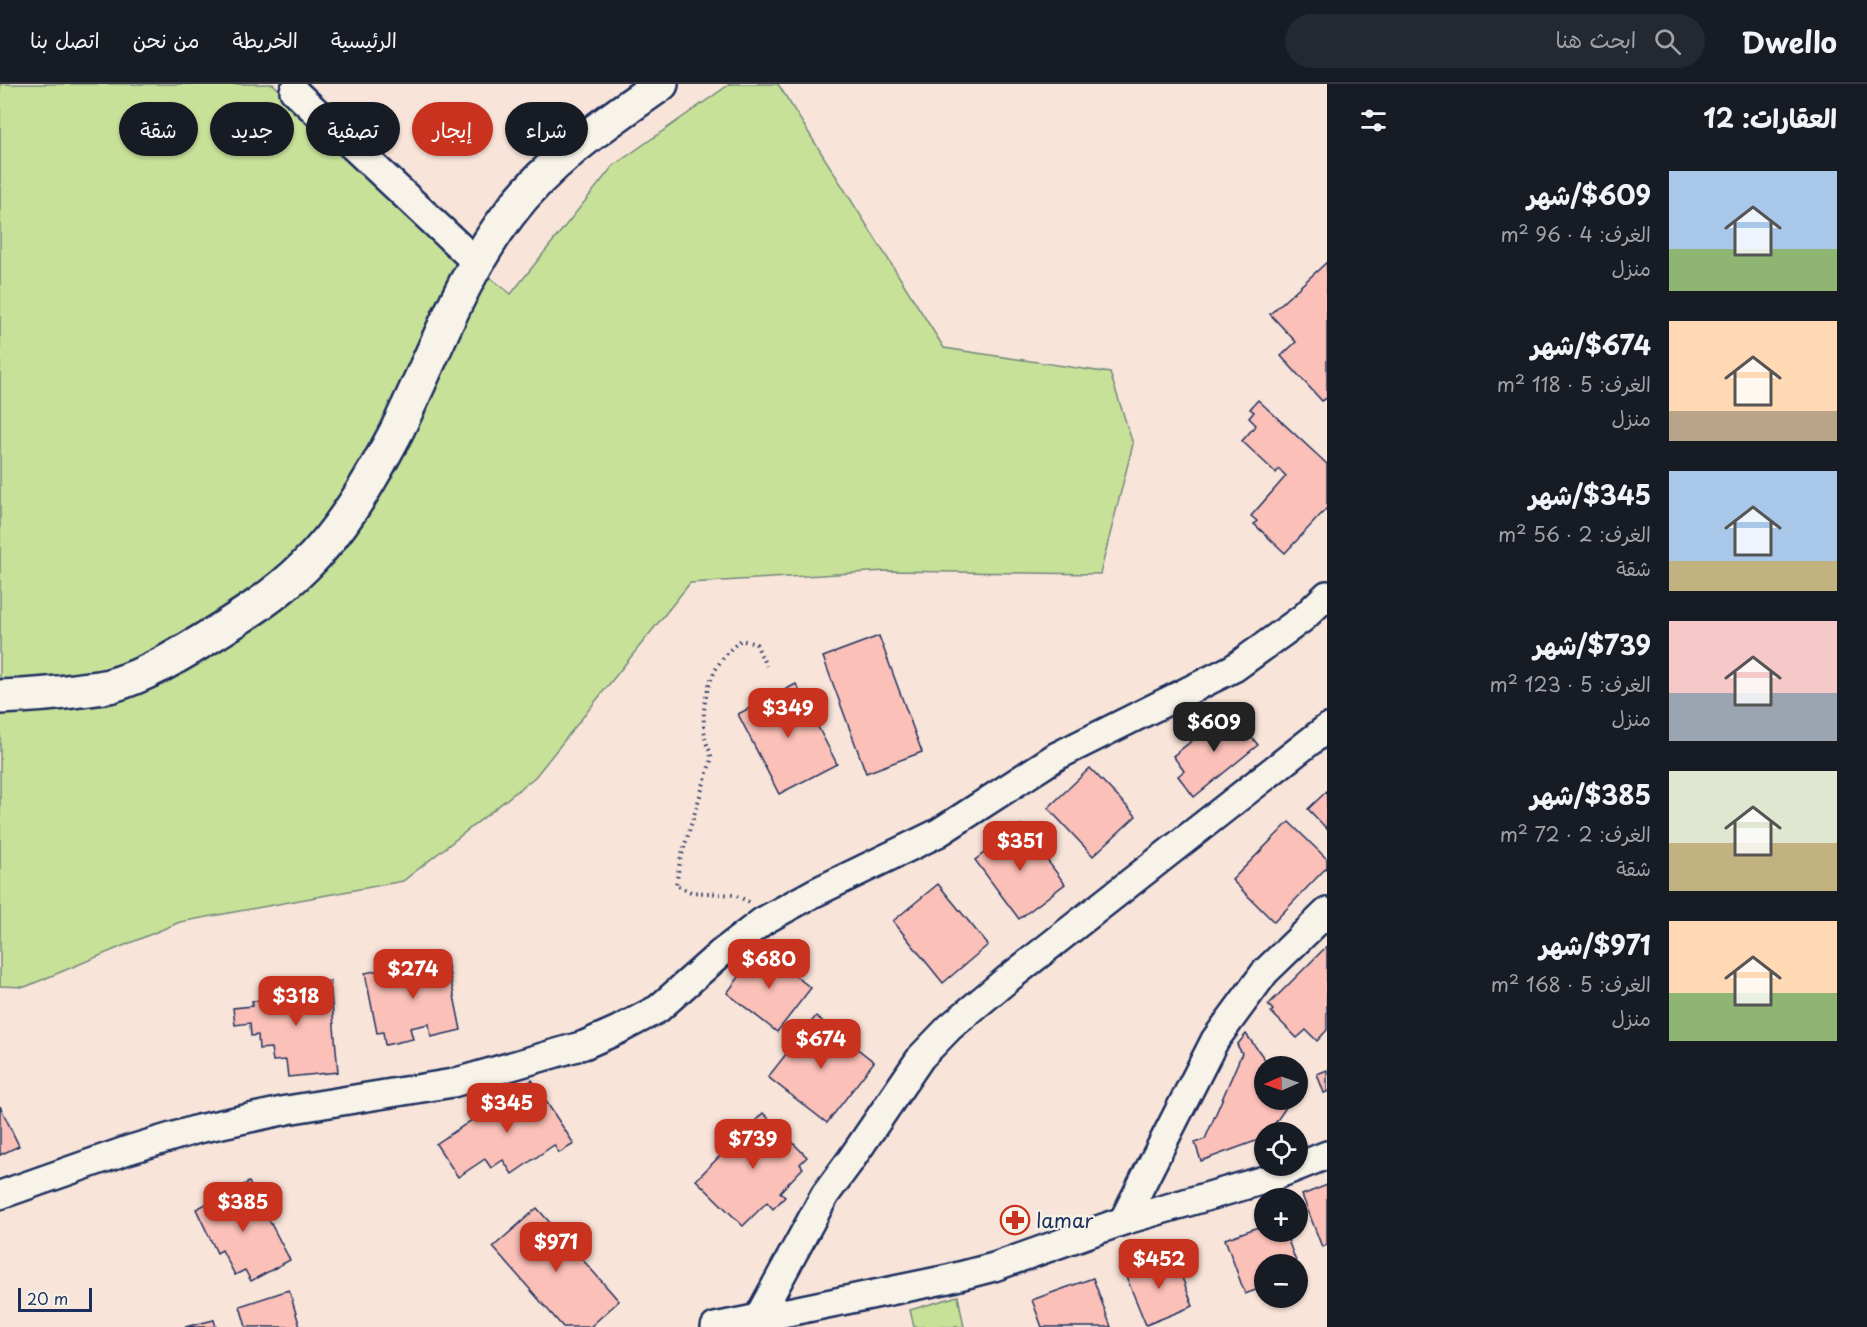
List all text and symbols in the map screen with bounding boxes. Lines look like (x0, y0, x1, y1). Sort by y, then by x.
search box (1285, 14, 1705, 68)
text: Dwello (1741, 20, 1837, 63)
text: ابحث هنا (1556, 22, 1636, 55)
text: اتصل بنا (30, 23, 100, 55)
text: من نحن (133, 23, 199, 55)
text: الخريطة (232, 23, 298, 55)
text: الرئيسية (331, 23, 397, 55)
icon: search (1651, 25, 1684, 58)
text: العقارات: 12 (1703, 98, 1837, 137)
chip: شقة (119, 102, 198, 156)
chip: جديد (210, 102, 294, 156)
chip: تصفية (306, 102, 400, 156)
chip: إيجار (412, 102, 493, 156)
chip: شراء (505, 102, 588, 156)
icon: filters (1357, 104, 1390, 137)
text: $609/شهر (1527, 175, 1651, 214)
icon: home (1717, 195, 1789, 267)
text: الغرف: 4 · 96 m² (1500, 219, 1651, 249)
text: منزل (1612, 253, 1651, 283)
text: $674/شهر (1531, 325, 1651, 364)
icon: home (1717, 345, 1789, 417)
text: الغرف: 5 · 118 m² (1497, 369, 1651, 399)
text: منزل (1612, 403, 1651, 433)
text: $345/شهر (1529, 475, 1651, 514)
icon: home (1717, 495, 1789, 567)
text: الغرف: 2 · 56 m² (1498, 519, 1651, 549)
text: شقة (1616, 553, 1651, 583)
text: $739/شهر (1533, 625, 1651, 664)
icon: home (1717, 645, 1789, 717)
text: الغرف: 5 · 123 m² (1490, 669, 1651, 699)
pin: $349 (752, 688, 824, 739)
text: $349 (762, 692, 814, 722)
pin: $609 (1178, 702, 1250, 753)
text: منزل (1612, 703, 1651, 733)
text: $609 (1187, 706, 1241, 736)
text: $385/شهر (1531, 775, 1651, 814)
icon: home (1717, 795, 1789, 867)
text: الغرف: 2 · 72 m² (1500, 819, 1651, 849)
pin: $351 (984, 821, 1056, 872)
text: $351 (997, 825, 1043, 855)
text: شقة (1616, 853, 1651, 883)
text: $971/شهر (1540, 925, 1651, 964)
pin: $680 (733, 939, 805, 990)
text: $680 (742, 943, 796, 973)
icon: home (1717, 945, 1789, 1017)
pin: $274 (377, 949, 449, 1000)
text: $274 (388, 953, 438, 983)
text: الغرف: 5 · 168 m² (1491, 969, 1651, 999)
pin: $318 (260, 976, 332, 1027)
text: $318 (272, 980, 320, 1010)
text: منزل (1612, 1003, 1651, 1033)
pin: $674 (785, 1019, 857, 1070)
text: $674 (796, 1023, 846, 1053)
north arrow (1254, 1056, 1308, 1110)
map controls (1254, 1056, 1308, 1308)
pin: $345 (471, 1083, 543, 1134)
text: $345 (481, 1087, 533, 1117)
pin: $739 (717, 1119, 789, 1170)
button: locate (1254, 1122, 1308, 1176)
text: $739 (729, 1123, 777, 1153)
pin: $385 (207, 1182, 279, 1233)
text: $385 (217, 1186, 269, 1216)
button: + (1254, 1188, 1308, 1242)
pharmacy icon: lamar (999, 1204, 1031, 1236)
place label: lamar (1036, 1205, 1093, 1235)
pin: $971 (520, 1222, 592, 1273)
text: $971 (534, 1226, 578, 1256)
pin: $452 (1123, 1239, 1195, 1290)
text: $452 (1133, 1243, 1185, 1273)
button: − (1254, 1254, 1308, 1308)
scale bar (18, 1285, 92, 1312)
text: 20 m (27, 1286, 68, 1310)

